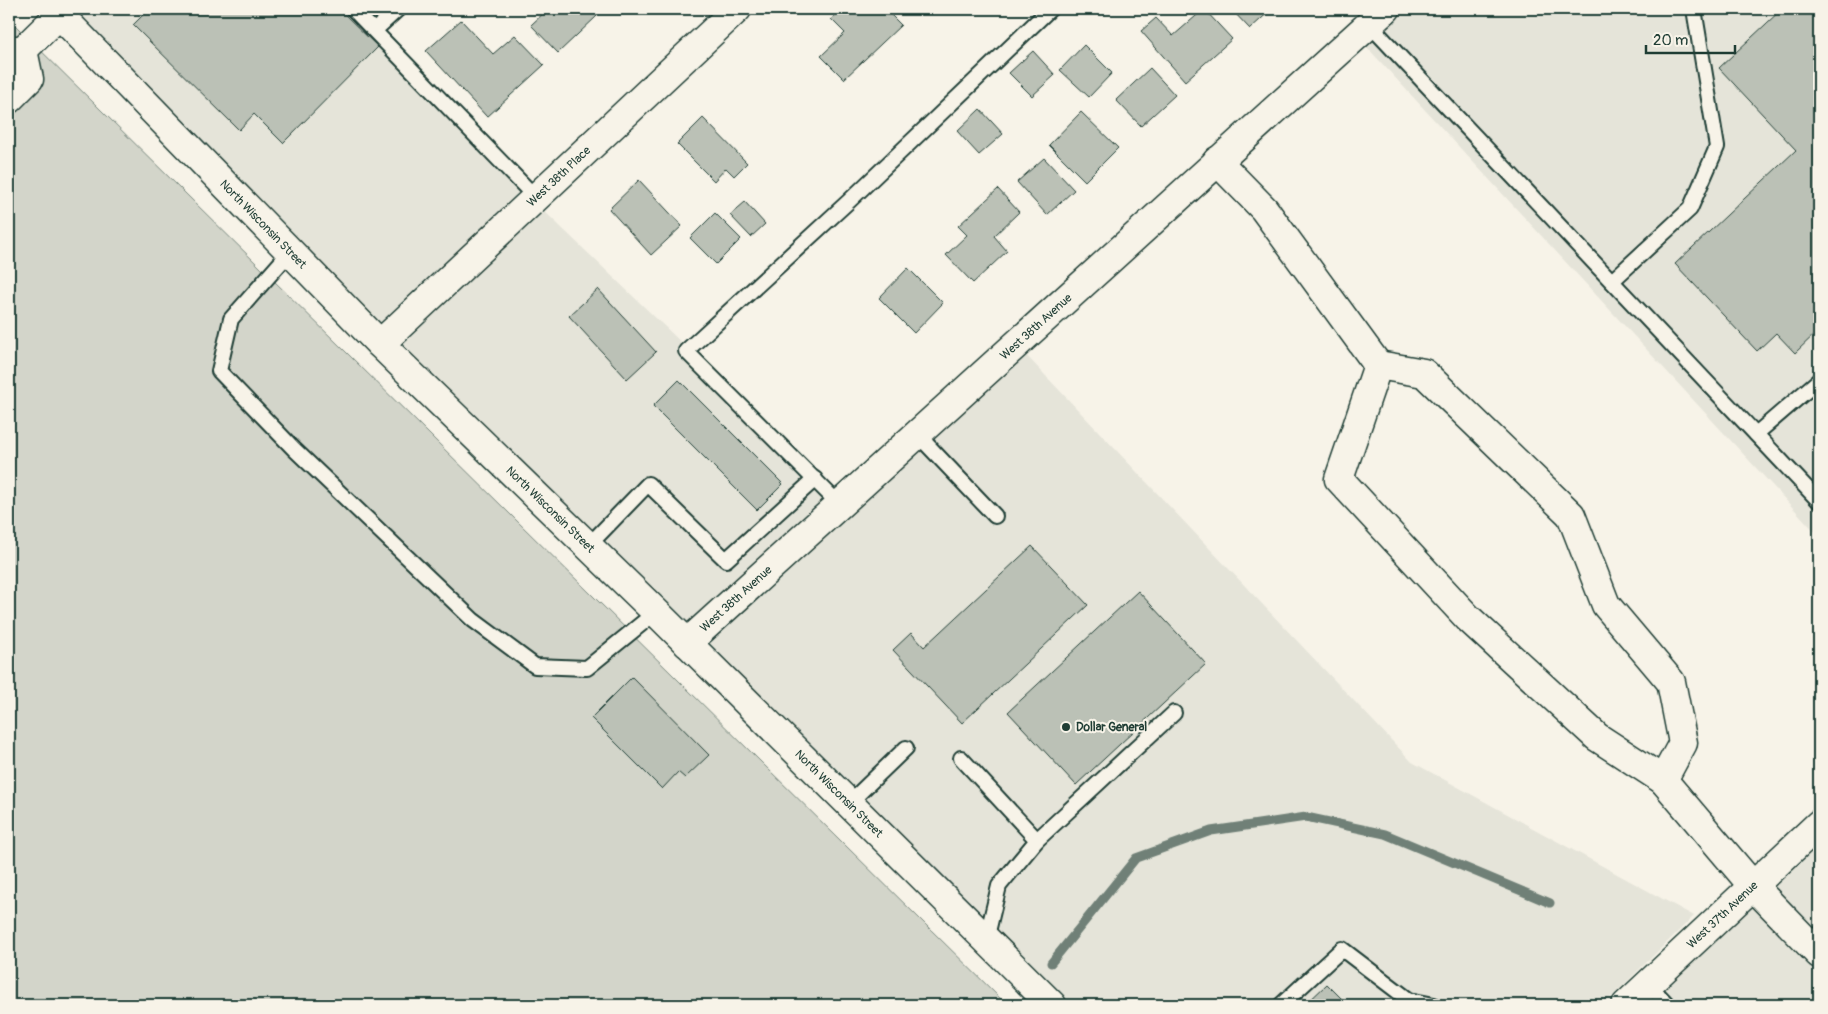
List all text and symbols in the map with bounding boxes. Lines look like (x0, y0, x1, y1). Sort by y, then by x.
scale bar (1646, 22, 1734, 54)
text: 20 m (1653, 31, 1688, 50)
street label: West 38th Place (524, 143, 594, 210)
street label: North Wisconsin Street (216, 177, 310, 272)
street label: West 38th Avenue (997, 290, 1075, 363)
street label: North Wisconsin Street (502, 463, 598, 556)
street label: West 38th Avenue (697, 563, 775, 635)
place label: Dollar General (1076, 720, 1147, 735)
marker: Dollar General (1060, 721, 1072, 733)
street label: North Wisconsin Street (791, 747, 886, 841)
street label: West 37th Avenue (1684, 878, 1761, 952)

